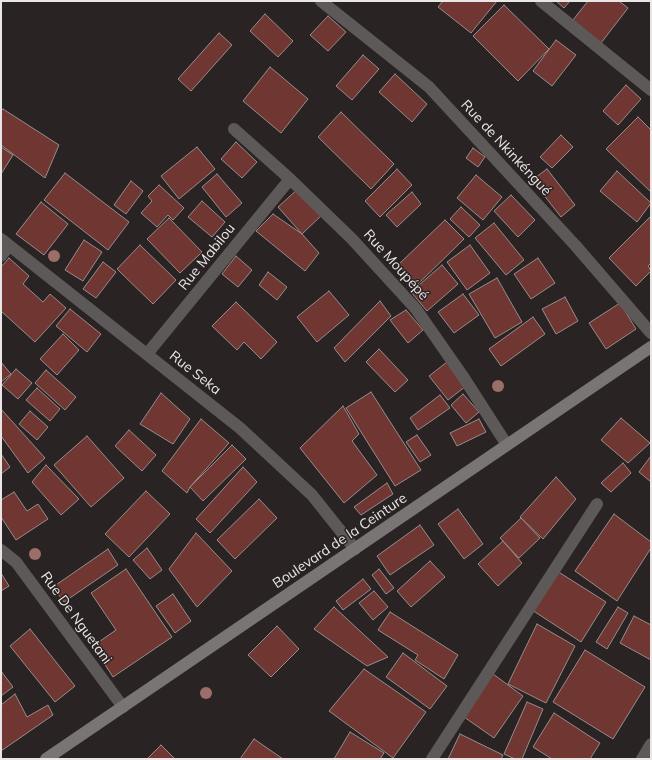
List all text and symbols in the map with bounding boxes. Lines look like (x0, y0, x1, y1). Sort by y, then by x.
street label: Rue de Nkinkéngué (457, 97, 555, 199)
street label: Rue Mabilou (175, 220, 239, 294)
street label: Rue Moupépé (360, 226, 432, 304)
street label: Rue Seka (166, 348, 224, 398)
street label: Boulevard de la Ceinture (270, 490, 410, 592)
street label: Rue De Nguetani (37, 568, 115, 668)

